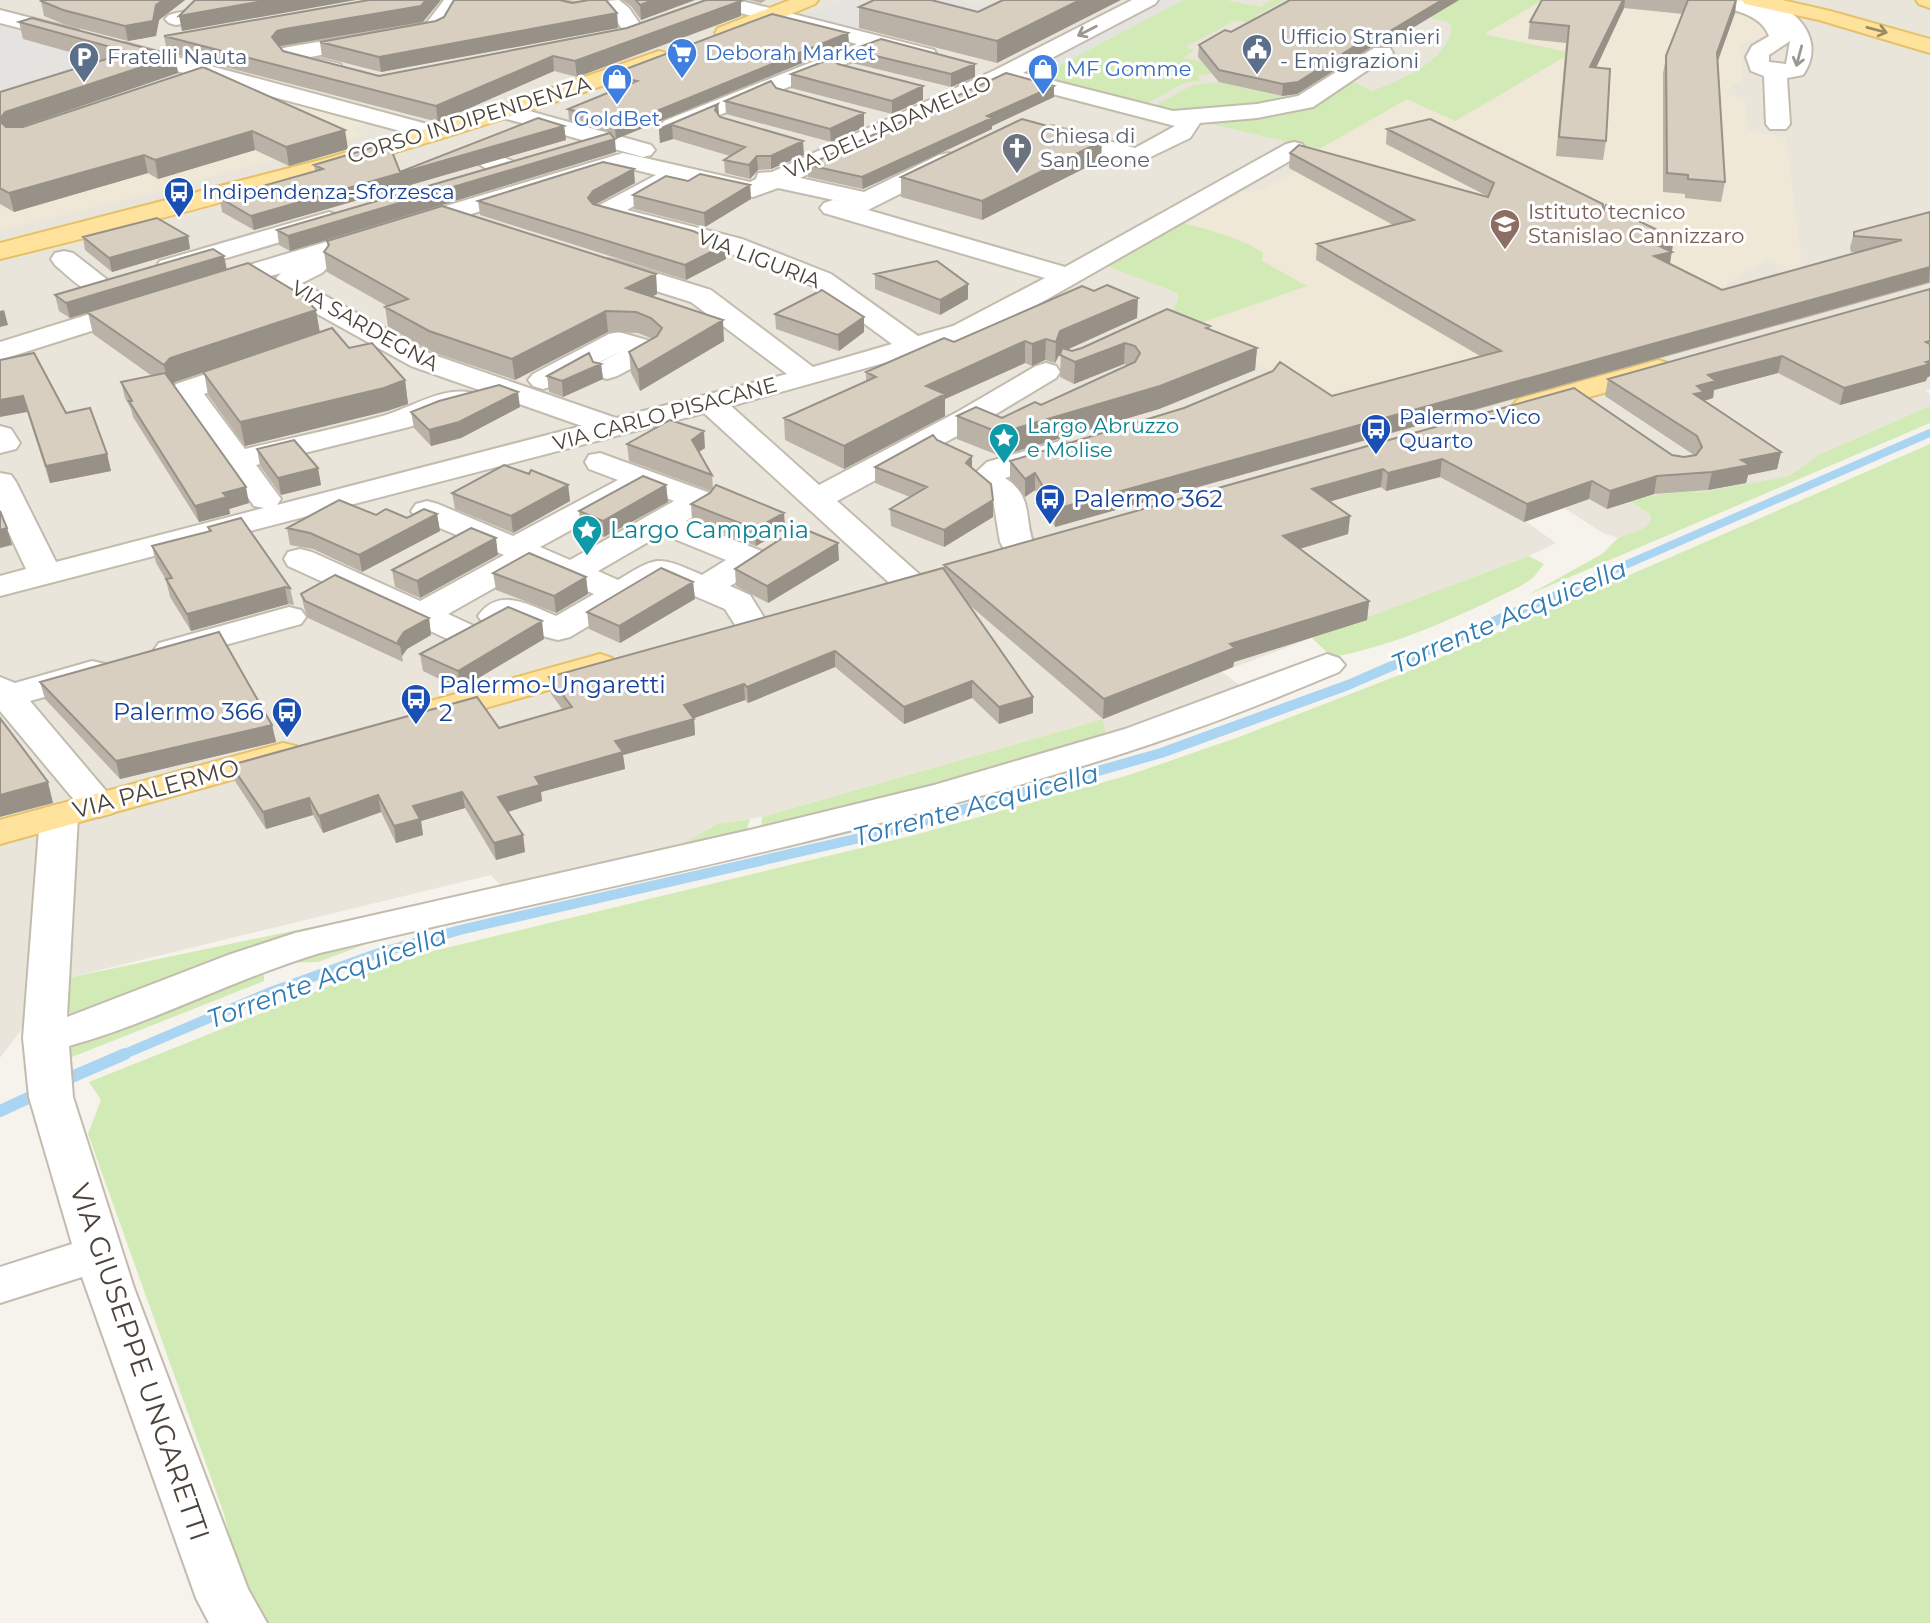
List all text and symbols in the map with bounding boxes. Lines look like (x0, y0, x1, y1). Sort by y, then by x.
place label: Ufficio Stranieri - Emigrazioni (1280, 24, 1440, 73)
one-way arrow (1865, 24, 1887, 37)
one-way arrow (1077, 25, 1098, 39)
public building icon: Ufficio Stranieri - Emigrazioni (1240, 32, 1274, 76)
supermarket icon: Deborah Market (665, 36, 699, 80)
parking icon: Fratelli Nauta (67, 40, 101, 84)
place label: Deborah Market (705, 40, 876, 65)
place label: Fratelli Nauta (107, 44, 247, 69)
one-way arrow (1792, 44, 1805, 67)
shop icon: MF Gomme (1026, 52, 1060, 96)
place label: MF Gomme (1066, 56, 1192, 81)
shop icon: GoldBet (600, 62, 634, 106)
street label: CORSO INDIPENDENZA (344, 70, 595, 169)
street label: VIA DELL'ADAMELLO (780, 70, 995, 184)
place label: GoldBet (574, 106, 660, 131)
place label: Chiesa di San Leone (1040, 123, 1150, 172)
church icon: Chiesa di San Leone (1000, 131, 1034, 175)
bus stop icon: Indipendenza-Sforzesca (162, 175, 196, 219)
place label: Indipendenza-Sforzesca (202, 179, 455, 204)
place label: Istituto tecnico Stanislao Cannizzaro (1528, 199, 1745, 248)
school or university icon: Istituto tecnico Stanislao Cannizzaro (1488, 207, 1522, 251)
street label: VIA LIGURIA (694, 224, 825, 294)
street label: VIA SARDEGNA (287, 275, 444, 377)
street label: VIA CARLO PISACANE (550, 372, 780, 455)
place label: Palermo-Vico Quarto (1399, 404, 1541, 453)
bus stop icon: Palermo-Vico Quarto (1359, 412, 1393, 456)
place label: Largo Abruzzo e Molise (1027, 413, 1179, 462)
place icon: Largo Abruzzo e Molise (987, 421, 1021, 465)
bus stop icon: Palermo 362 (1033, 482, 1067, 526)
place label: Palermo 362 (1073, 484, 1223, 513)
place icon: Largo Campania (570, 513, 604, 557)
place label: Largo Campania (610, 515, 809, 544)
water label: Torrente Acquicella (1386, 552, 1632, 680)
place label: Palermo-Ungaretti 2 (439, 670, 666, 727)
bus stop icon: Palermo-Ungaretti 2 (399, 682, 433, 726)
bus stop icon: Palermo 366 (270, 695, 304, 739)
place label: Palermo 366 (113, 697, 264, 726)
street label: VIA PALERMO (69, 752, 242, 825)
water label: Torrente Acquicella (850, 757, 1102, 853)
water label: Torrente Acquicella (203, 919, 451, 1035)
street label: VIA GIUSEPPE UNGARETTI (63, 1179, 217, 1545)

